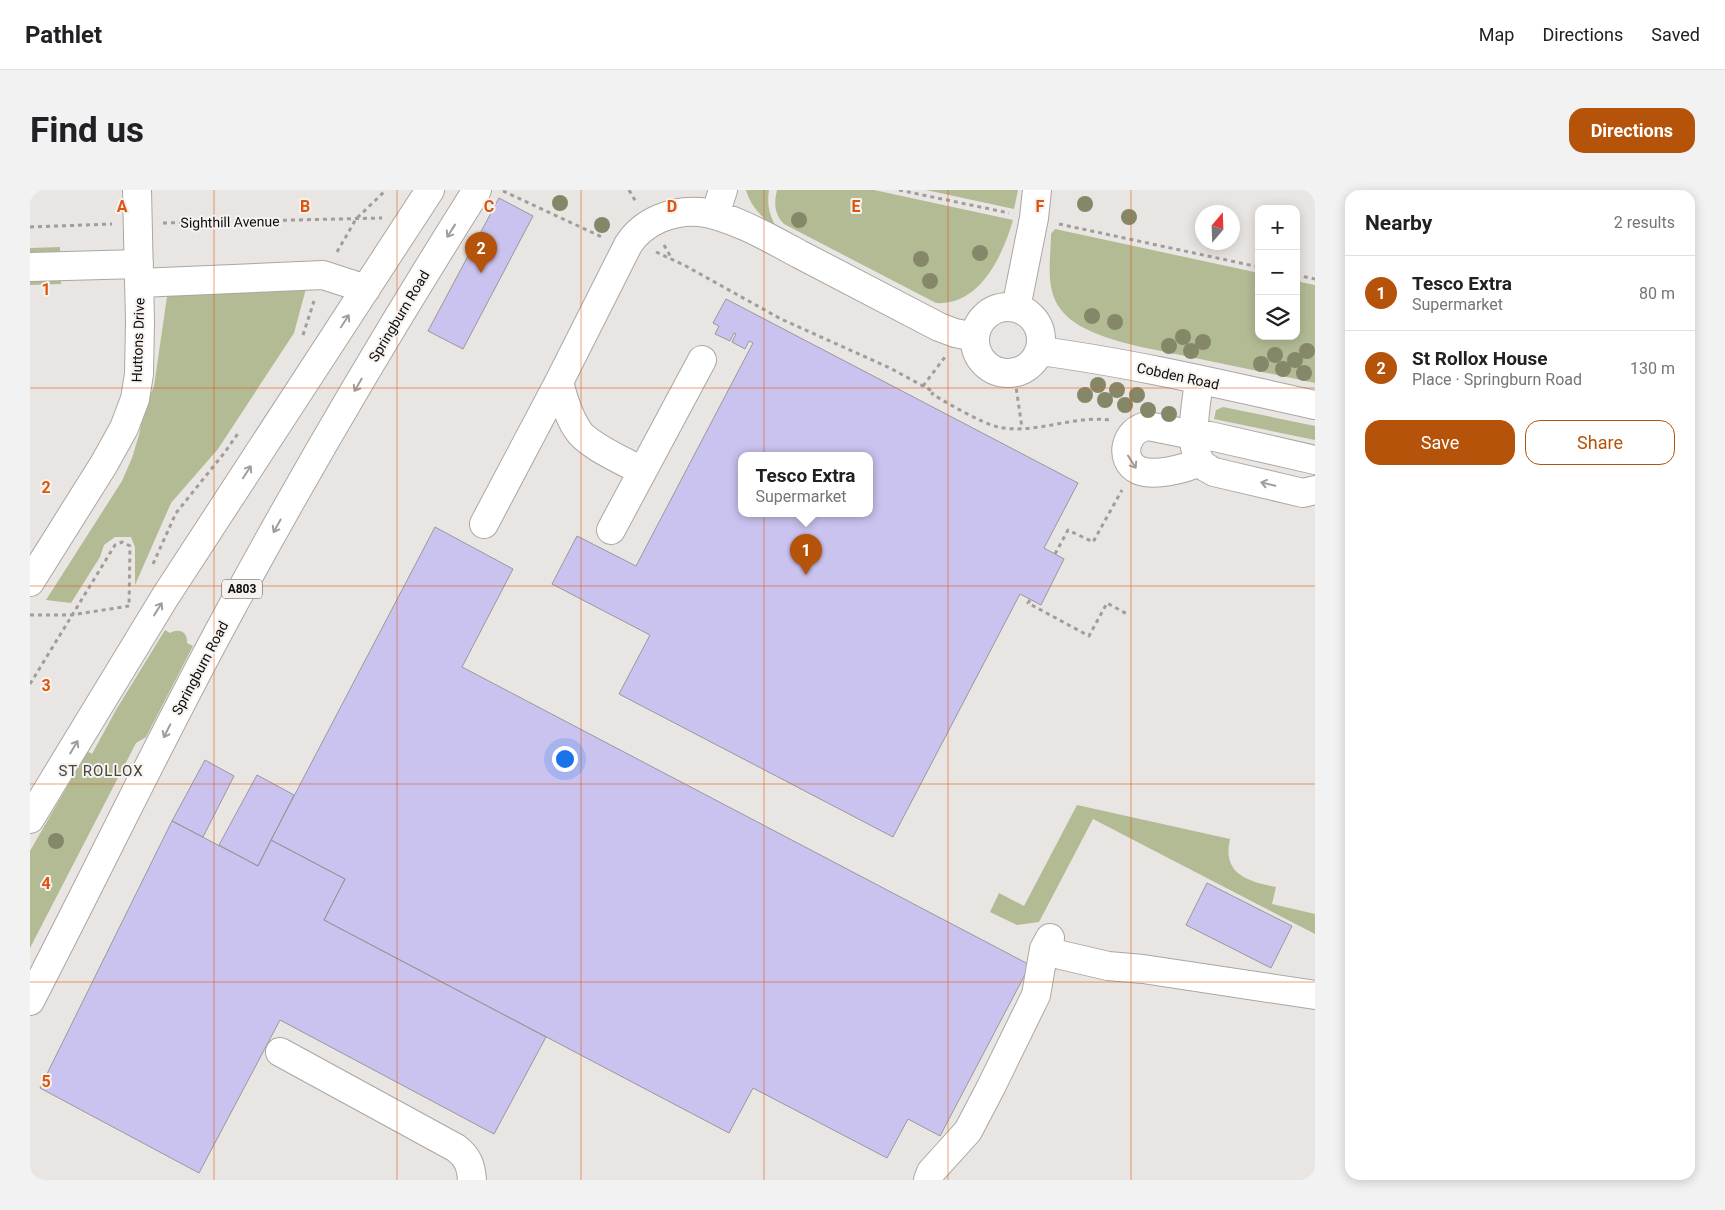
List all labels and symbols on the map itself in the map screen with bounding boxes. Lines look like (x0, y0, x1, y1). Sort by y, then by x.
text: A (117, 197, 128, 216)
text: B (300, 197, 310, 216)
text: C (484, 197, 494, 216)
text: D (667, 197, 677, 216)
text: E (852, 197, 861, 216)
text: F (1036, 197, 1045, 216)
north arrow (1195, 205, 1240, 250)
street label: Sighthill Avenue (180, 213, 280, 231)
one-way arrow (446, 224, 456, 238)
pin: 2 (465, 232, 497, 273)
street label: Springburn Road (365, 267, 433, 365)
text: 1 (41, 280, 51, 299)
street label: Huttons Drive (129, 297, 147, 383)
one-way arrow (340, 315, 350, 329)
street label: Cobden Road (1135, 359, 1221, 393)
one-way arrow (352, 377, 362, 392)
one-way arrow (1127, 454, 1137, 468)
one-way arrow (242, 466, 252, 480)
text: 2 (41, 478, 51, 497)
one-way arrow (1260, 479, 1276, 488)
one-way arrow (271, 518, 281, 533)
pin: 1 (790, 534, 822, 575)
road number: A803 (222, 579, 262, 598)
one-way arrow (154, 602, 164, 616)
street label: Springburn Road (169, 619, 231, 717)
text: 3 (41, 676, 51, 695)
one-way arrow (162, 723, 171, 738)
one-way arrow (69, 741, 79, 755)
your location (552, 746, 578, 772)
district label: ST ROLLOX (58, 762, 144, 780)
text: 4 (41, 874, 51, 893)
text: 5 (41, 1072, 51, 1091)

